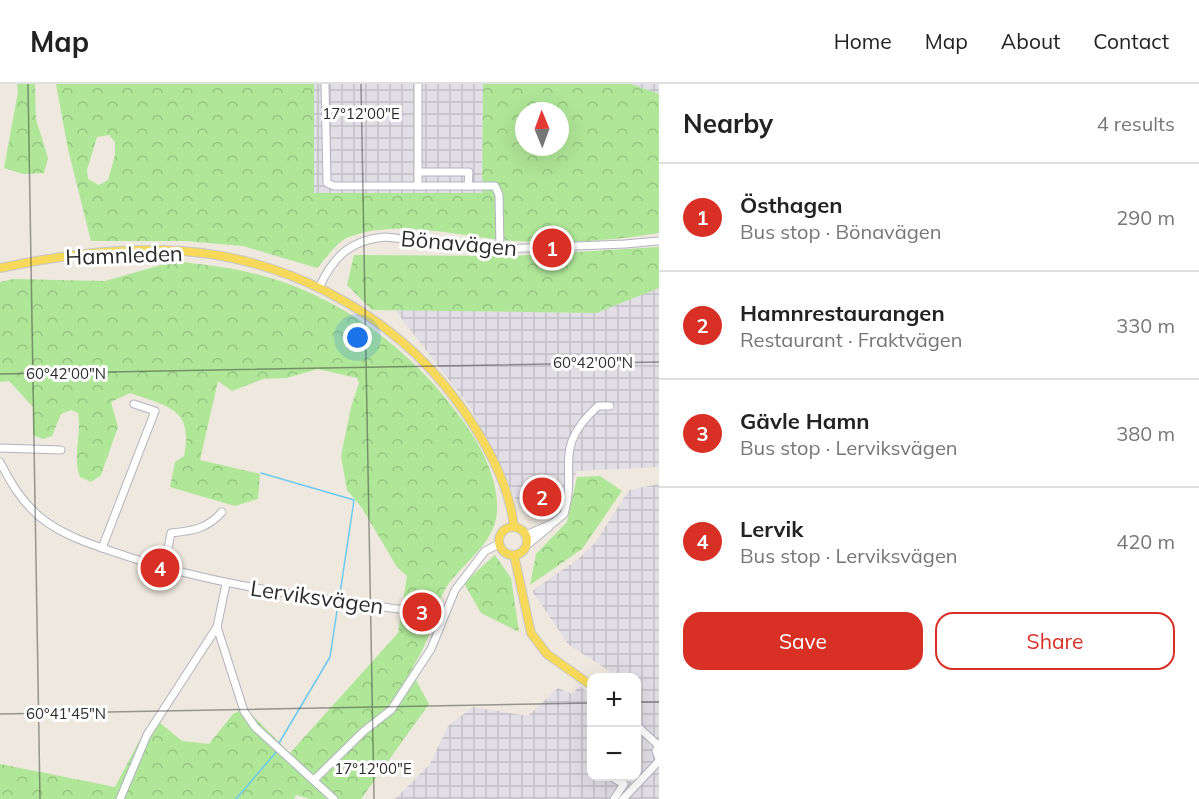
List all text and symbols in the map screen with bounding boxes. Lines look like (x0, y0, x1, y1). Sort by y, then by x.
text: Map (30, 24, 89, 59)
text: Home (834, 28, 892, 54)
text: Map (925, 28, 968, 54)
text: About (1001, 28, 1060, 54)
text: Contact (1093, 28, 1169, 54)
north arrow (515, 102, 569, 156)
text: 17°12'00"E (322, 104, 400, 123)
text: Nearby (683, 107, 773, 140)
text: 4 results (1097, 111, 1175, 136)
text: Östhagen (740, 191, 842, 219)
text: 1 (697, 205, 709, 230)
text: 290 m (1116, 205, 1175, 230)
text: Bus stop · Bönavägen (740, 219, 941, 244)
street label: Bönavägen (400, 224, 518, 262)
pin: 1 (532, 226, 572, 270)
street label: Hamnleden (65, 239, 183, 271)
text: Hamnrestaurangen (740, 299, 945, 327)
text: 2 (697, 313, 709, 338)
text: 330 m (1116, 313, 1175, 338)
your location (343, 323, 372, 352)
text: Restaurant · Fraktvägen (740, 327, 962, 352)
text: 60°42'00"N (553, 353, 633, 372)
text: 60°42'00"N (26, 364, 106, 383)
text: Gävle Hamn (740, 407, 869, 435)
text: 3 (697, 421, 709, 446)
text: 380 m (1116, 421, 1175, 446)
text: Bus stop · Lerviksvägen (740, 435, 958, 460)
pin: 2 (522, 474, 562, 520)
text: Lervik (740, 515, 803, 543)
text: 4 (697, 529, 709, 554)
text: 420 m (1116, 529, 1175, 554)
text: Bus stop · Lerviksvägen (740, 543, 958, 568)
pin: 4 (140, 546, 180, 590)
street label: Lerviksvägen (249, 574, 385, 620)
pin: 3 (402, 590, 442, 634)
button: Save (683, 612, 923, 670)
button: Share (935, 612, 1175, 670)
map controls (587, 673, 641, 781)
button: + (587, 673, 641, 727)
text: 60°41'45"N (26, 704, 106, 723)
button: − (587, 727, 641, 781)
text: 17°12'00"E (334, 759, 412, 778)

